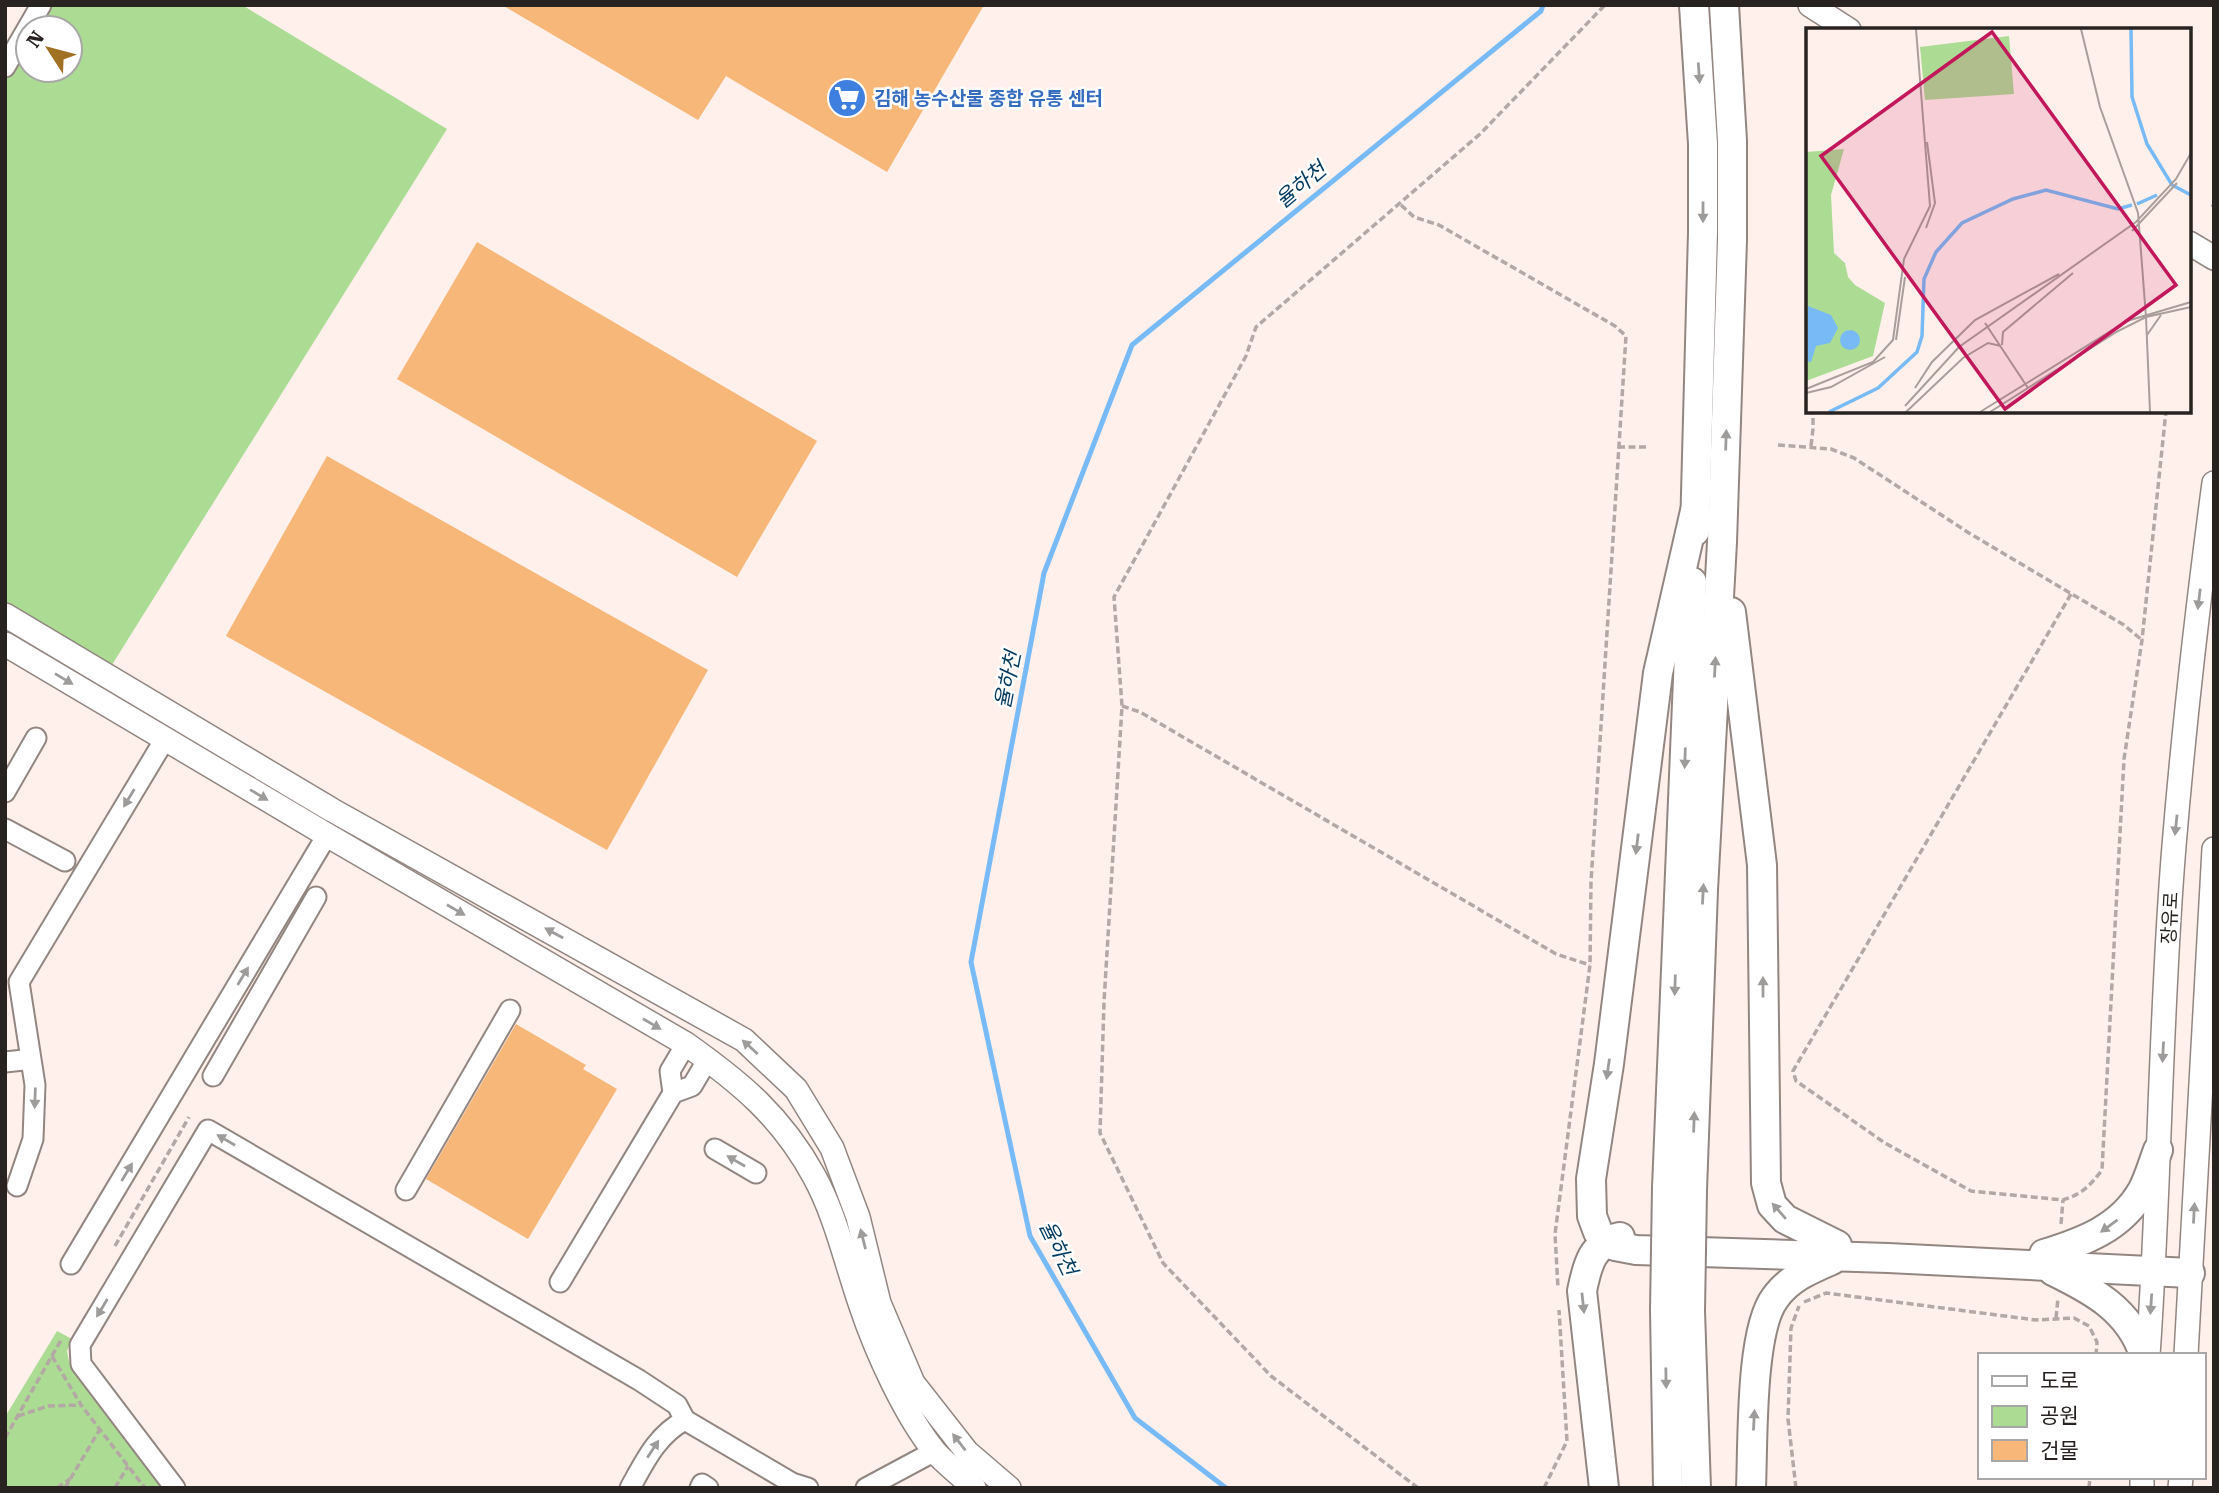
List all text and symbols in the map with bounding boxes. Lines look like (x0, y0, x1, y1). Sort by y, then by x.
north arrow (14, 14, 84, 84)
text: N (22, 26, 49, 52)
inset map (1806, 28, 2191, 413)
one-way arrow (1694, 63, 1705, 85)
supermarket icon: 김해 농수산물 종합 유통 센터 (826, 77, 868, 119)
place label: 김해 농수산물 종합 유통 센터 (874, 87, 1103, 110)
water label: 율하천 (1271, 155, 1333, 213)
one-way arrow (1697, 201, 1709, 223)
one-way arrow (1720, 429, 1731, 451)
one-way arrow (2193, 588, 2204, 610)
water label: 율하천 (991, 647, 1026, 711)
one-way arrow (1710, 656, 1721, 678)
one-way arrow (54, 672, 73, 685)
one-way arrow (1679, 747, 1690, 769)
one-way arrow (123, 788, 136, 807)
one-way arrow (250, 789, 269, 801)
one-way arrow (2170, 814, 2181, 836)
one-way arrow (1631, 833, 1642, 855)
one-way arrow (1697, 883, 1708, 905)
street label: 장유로 (2157, 891, 2183, 945)
one-way arrow (446, 904, 465, 916)
one-way arrow (544, 927, 563, 939)
one-way arrow (237, 967, 250, 986)
one-way arrow (1670, 974, 1681, 996)
one-way arrow (1757, 976, 1769, 998)
one-way arrow (643, 1018, 662, 1030)
one-way arrow (741, 1039, 759, 1055)
one-way arrow (2158, 1042, 2169, 1064)
one-way arrow (1602, 1058, 1613, 1080)
one-way arrow (29, 1088, 40, 1110)
one-way arrow (1688, 1110, 1699, 1132)
one-way arrow (216, 1134, 235, 1146)
one-way arrow (726, 1155, 745, 1167)
one-way arrow (121, 1162, 133, 1181)
one-way arrow (1771, 1202, 1787, 1220)
one-way arrow (2188, 1202, 2199, 1224)
water label: 율하천 (1035, 1217, 1083, 1282)
one-way arrow (2100, 1219, 2118, 1233)
one-way arrow (857, 1228, 868, 1250)
one-way arrow (1578, 1292, 1589, 1314)
one-way arrow (2145, 1293, 2156, 1315)
one-way arrow (96, 1298, 108, 1317)
legend (1978, 1353, 2205, 1479)
one-way arrow (1660, 1367, 1671, 1389)
text: 도로 (2040, 1369, 2079, 1393)
text: 공원 (2040, 1404, 2079, 1428)
one-way arrow (1749, 1408, 1760, 1430)
one-way arrow (951, 1433, 966, 1451)
text: 건물 (2040, 1439, 2079, 1463)
one-way arrow (646, 1440, 659, 1459)

